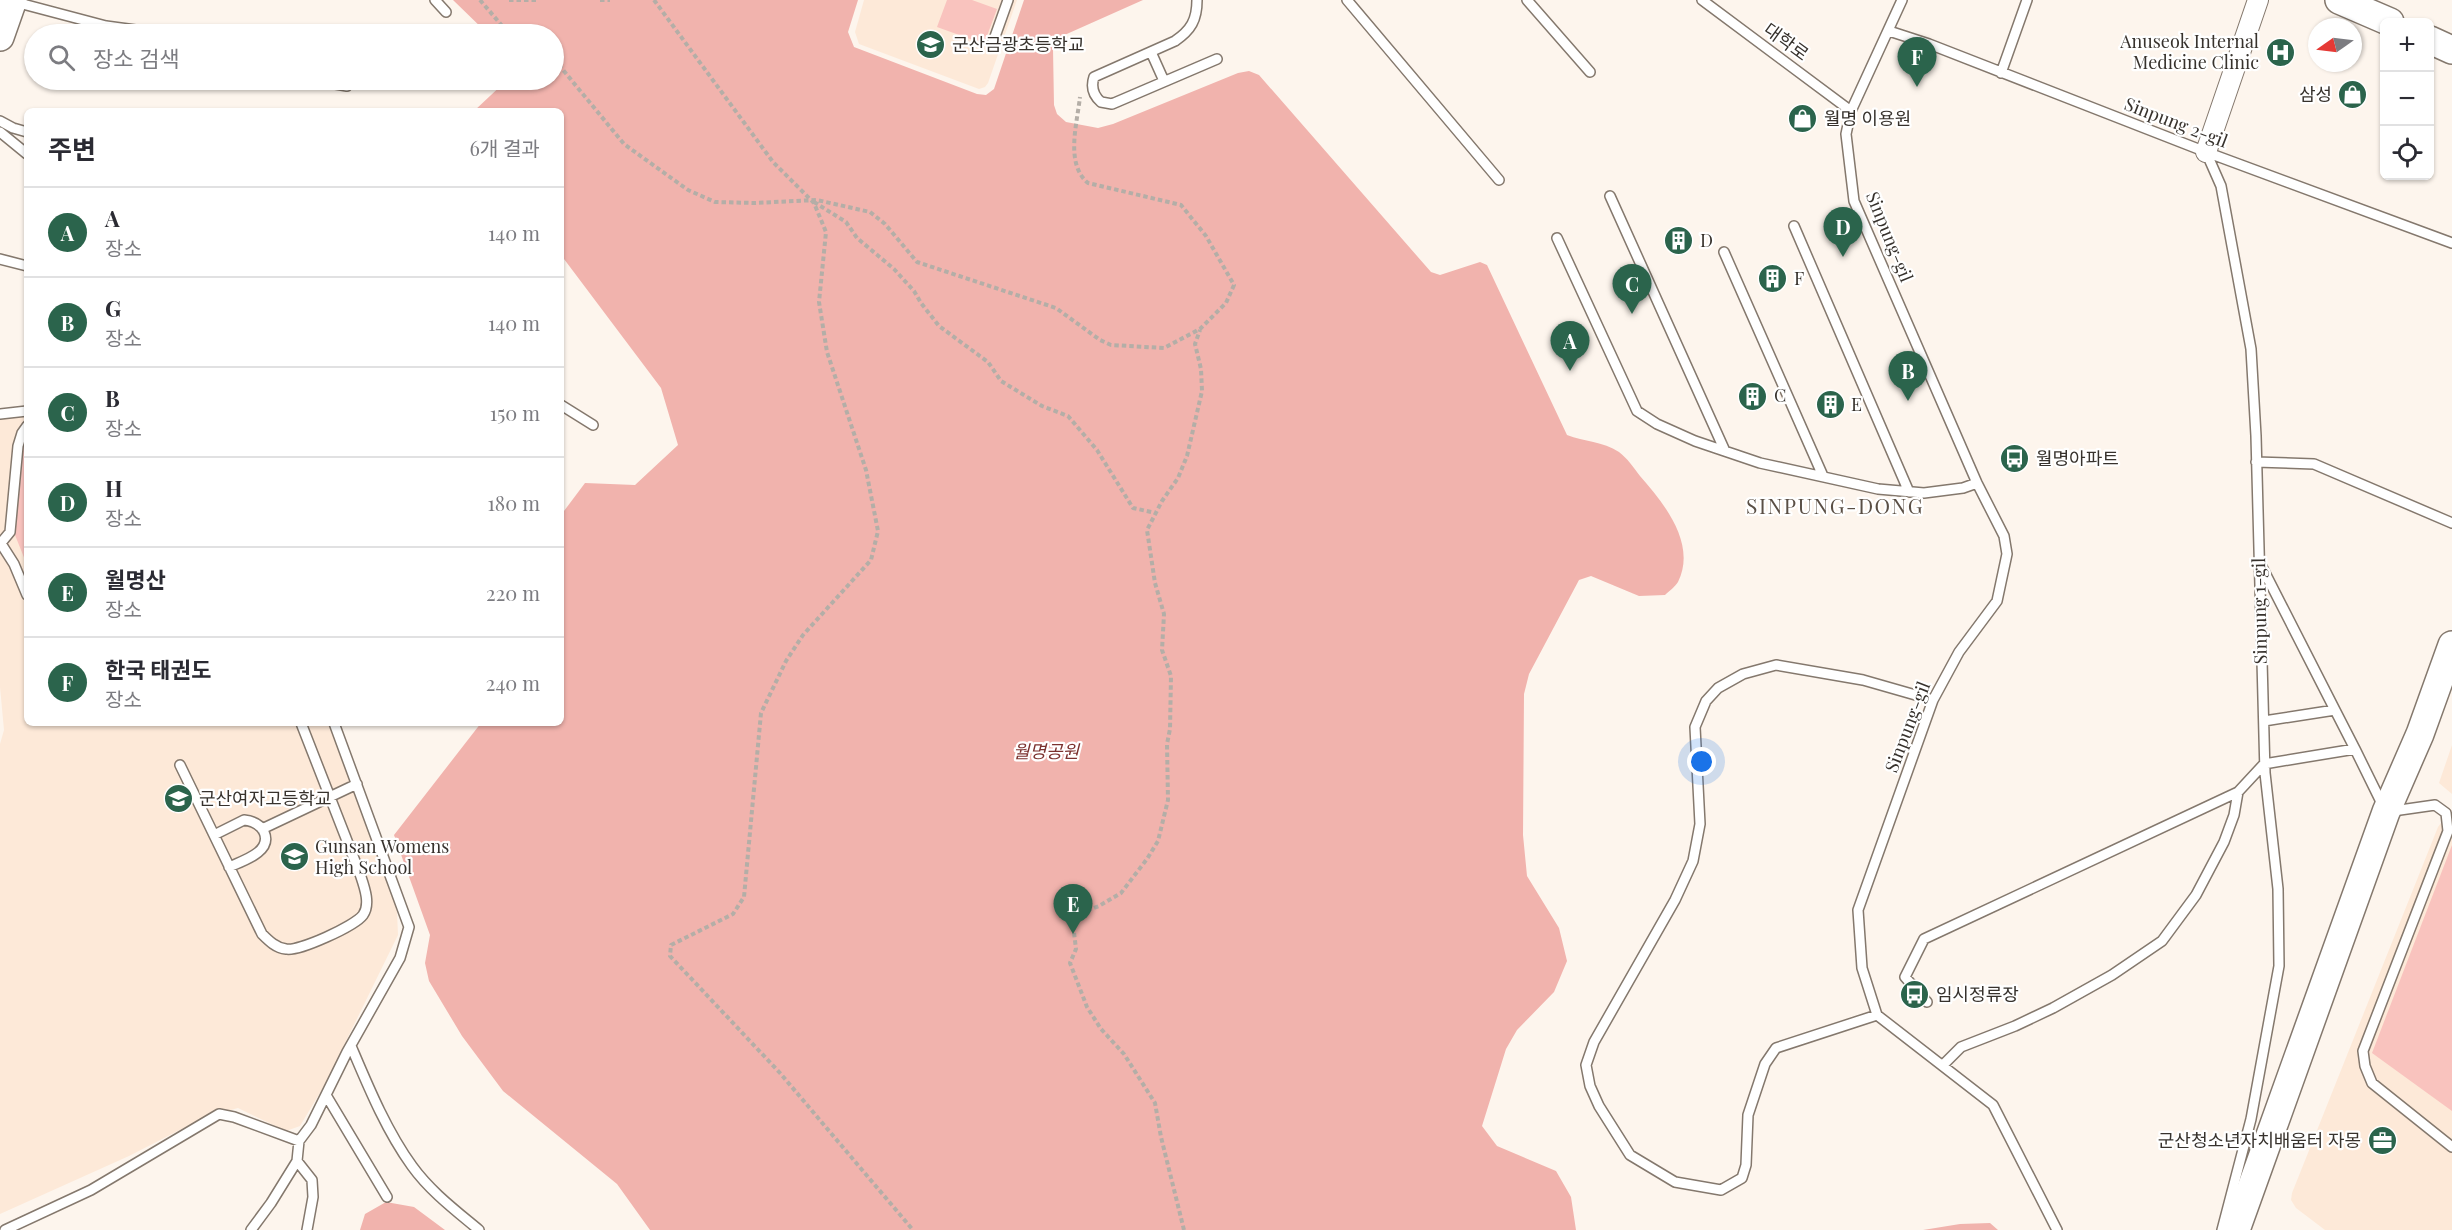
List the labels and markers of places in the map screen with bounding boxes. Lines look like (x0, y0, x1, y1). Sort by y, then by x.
school or university icon: 군산금광초등학교 (915, 29, 947, 61)
place label: Anuseok Internal Medicine Clinic (2119, 29, 2259, 74)
place label: 군산금광초등학교 (952, 32, 1084, 56)
hospital icon: Anuseok Internal Medicine Clinic (2264, 36, 2296, 68)
pin: F (1898, 38, 1936, 87)
shop icon: 삼성 (2337, 79, 2369, 111)
place label: 삼성 (2299, 82, 2332, 106)
shop icon: 월명 이용원 (1787, 103, 1819, 135)
place label: 월명 이용원 (1824, 106, 1911, 130)
pin: D (1824, 208, 1862, 257)
building icon: D (1663, 225, 1695, 257)
place label: D (1700, 228, 1713, 252)
building icon: F (1757, 263, 1789, 295)
pin: C (1612, 264, 1652, 314)
place label: F (1794, 266, 1804, 290)
pin: A (1550, 322, 1590, 371)
pin: B (1888, 352, 1928, 401)
building icon: C (1737, 380, 1769, 412)
place label: C (1774, 383, 1786, 407)
building icon: E (1814, 389, 1846, 421)
place label: E (1851, 392, 1862, 416)
bus stop icon: 월명아파트 (1999, 443, 2031, 475)
place label: 월명아파트 (2036, 446, 2119, 470)
school or university icon: 군산여자고등학교 (162, 783, 194, 815)
place label: 군산여자고등학교 (199, 786, 331, 810)
place label: Gunsan Womens High School (315, 834, 449, 879)
school or university icon: Gunsan Womens High School (278, 841, 310, 873)
pin: E (1054, 884, 1092, 934)
bus stop icon: 임시정류장 (1899, 979, 1931, 1011)
place label: 임시정류장 (1936, 982, 2019, 1006)
office icon: 군산청소년자치배움터 자몽 (2366, 1125, 2398, 1157)
place label: 군산청소년자치배움터 자몽 (2158, 1128, 2361, 1152)

